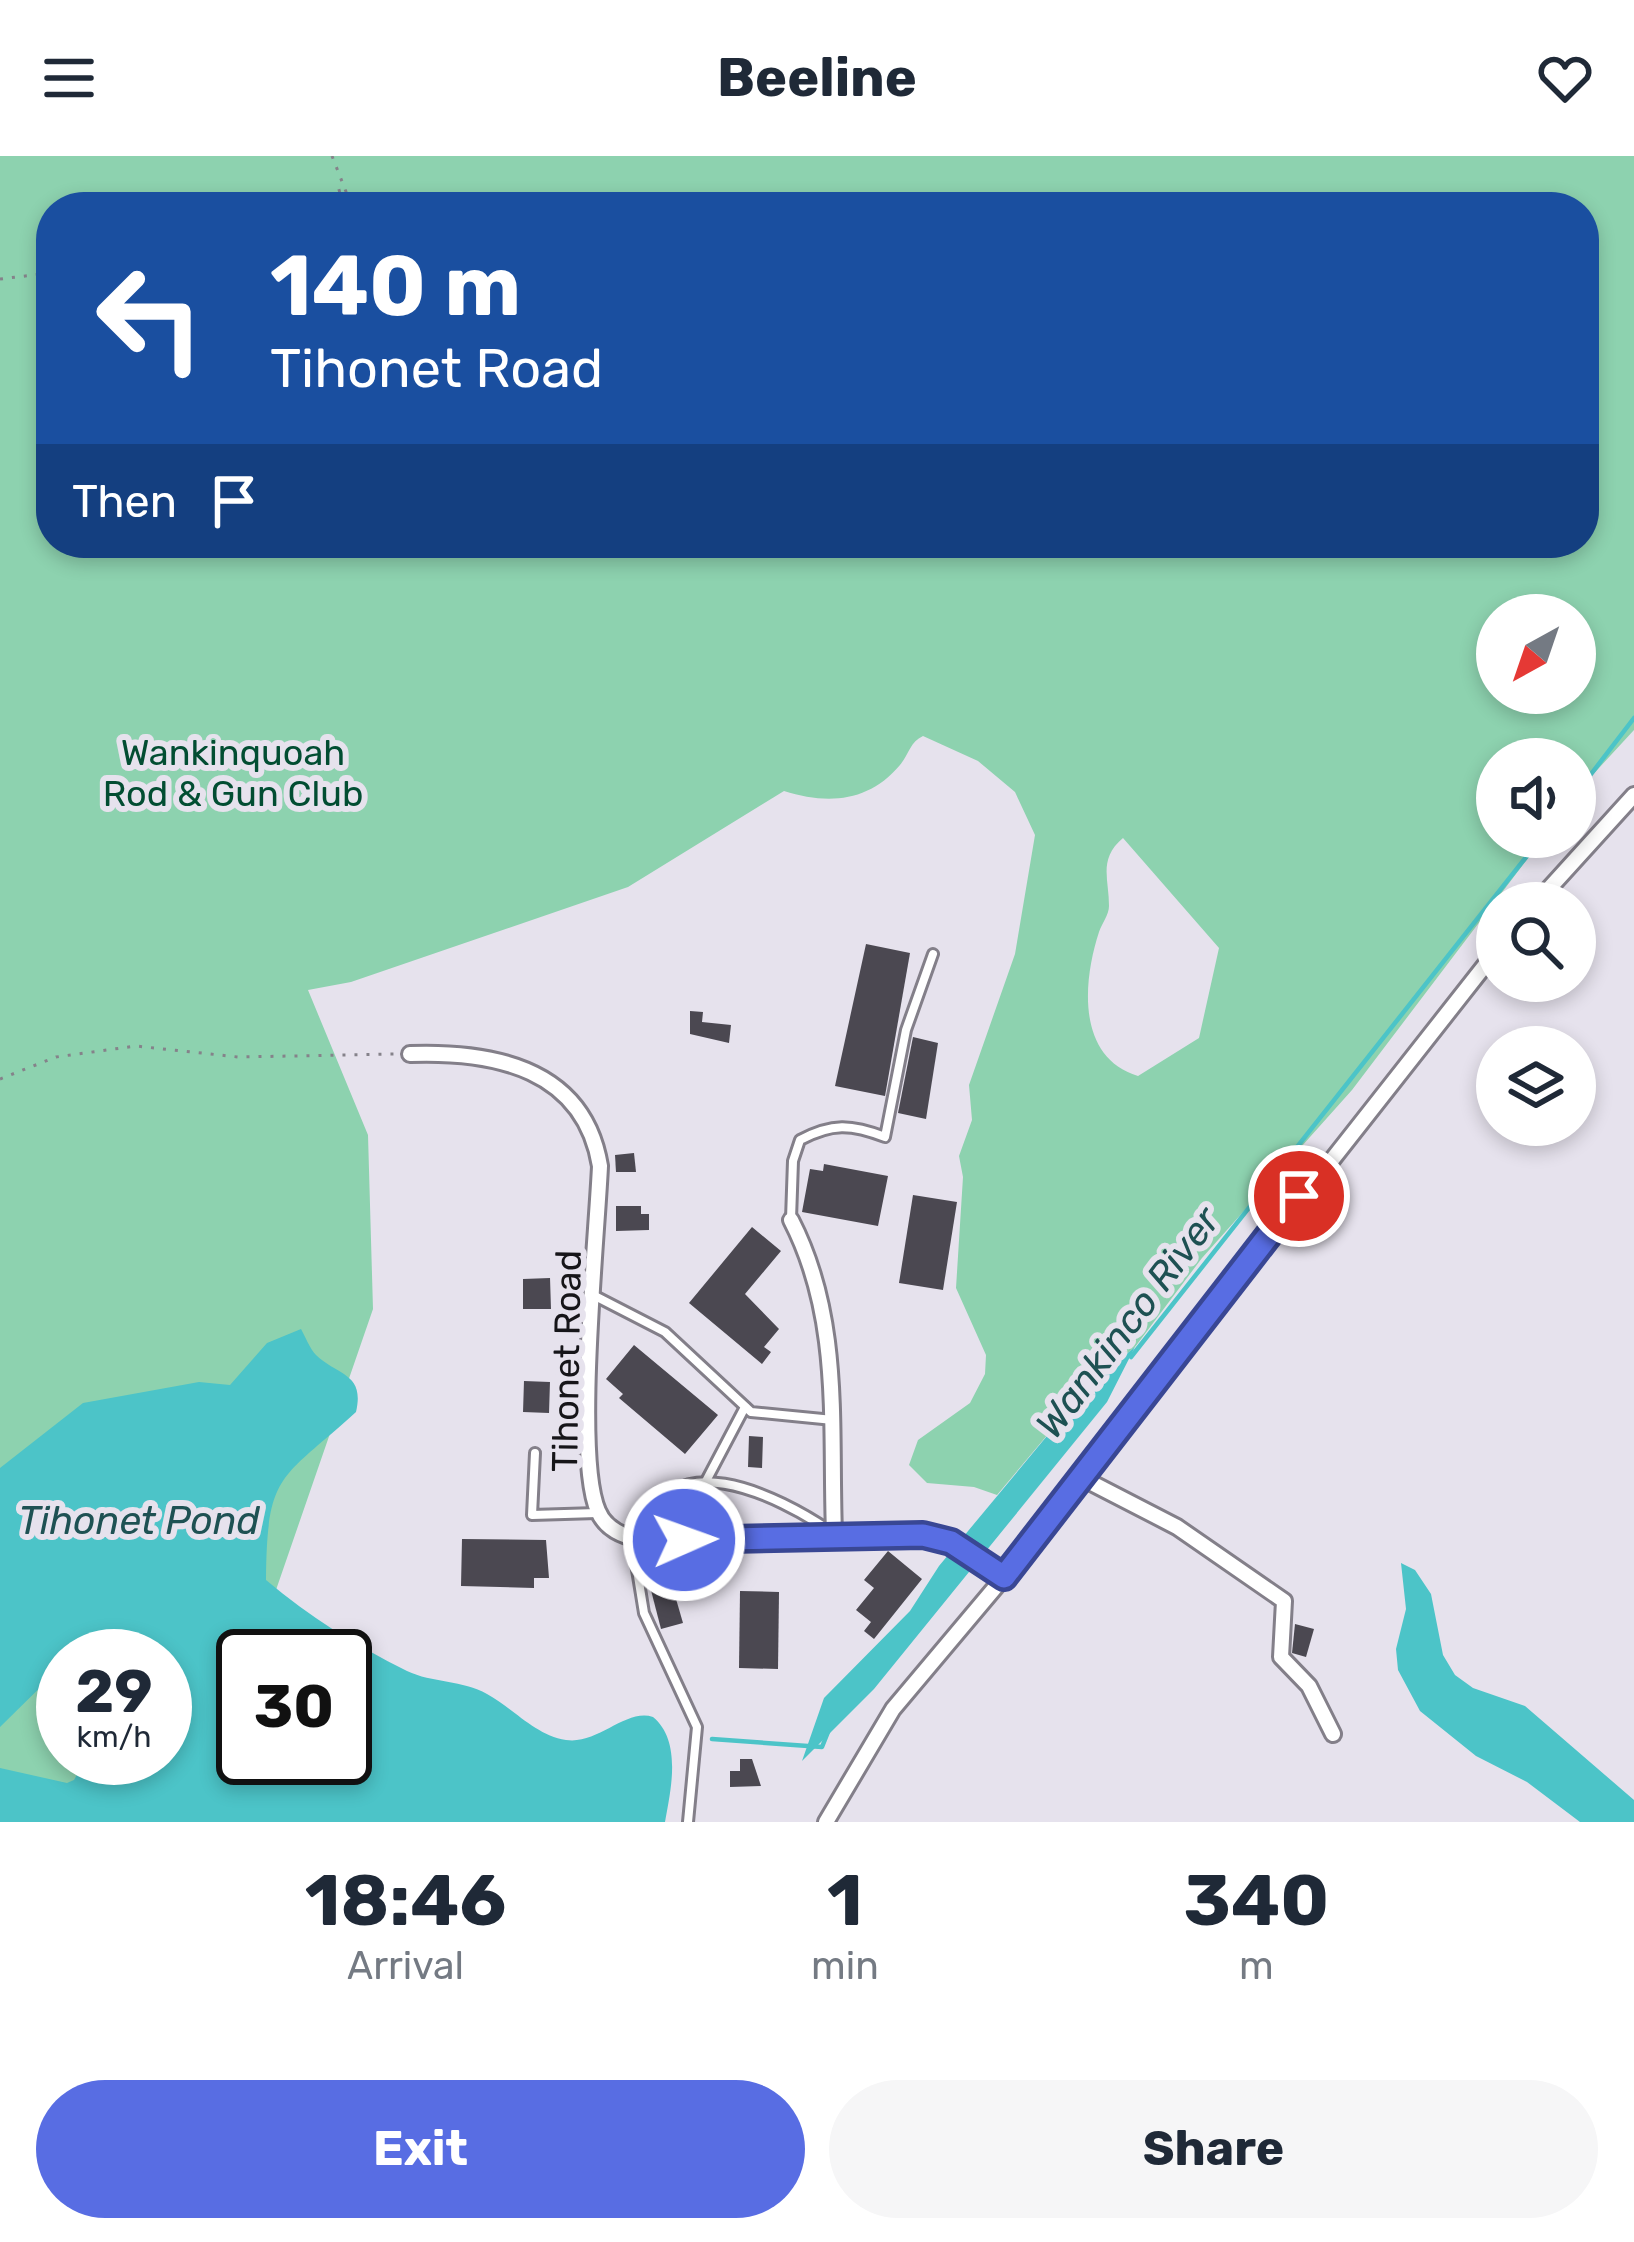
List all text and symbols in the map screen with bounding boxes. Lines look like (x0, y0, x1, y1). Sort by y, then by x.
icon: menu (36, 45, 102, 111)
icon: heart (1532, 45, 1598, 111)
text: Beeline (717, 46, 917, 110)
text: 140 m (270, 236, 521, 336)
icon: left (72, 240, 228, 396)
text: Tihonet Road (270, 337, 603, 401)
icon: arrive (201, 468, 267, 534)
text: Then (72, 475, 177, 528)
north arrow (1476, 594, 1596, 714)
map controls (1476, 594, 1596, 1146)
park label: Wankinquoah Rod & Gun Club (103, 731, 363, 815)
button: sound (1476, 738, 1596, 858)
button: search (1476, 882, 1596, 1002)
button: layers (1476, 1026, 1596, 1146)
pin (1248, 1145, 1350, 1247)
icon: arrive (1266, 1163, 1332, 1229)
water label: Wankinco River (1026, 1197, 1231, 1447)
street label: Tihonet Road (543, 1250, 590, 1472)
position arrow (621, 1477, 747, 1603)
water label: Tihonet Pond (18, 1498, 261, 1544)
speed limit sign: 30 (216, 1629, 372, 1785)
text: 29 (75, 1656, 153, 1727)
text: km/h (77, 1719, 151, 1755)
text: 18:46 (305, 1858, 506, 1943)
text: 1 (827, 1858, 863, 1943)
text: 340 (1184, 1858, 1329, 1943)
text: Arrival (347, 1943, 464, 1989)
text: min (811, 1943, 879, 1989)
text: m (1239, 1943, 1274, 1989)
button: Exit (36, 2080, 805, 2218)
button: Share (829, 2080, 1598, 2218)

